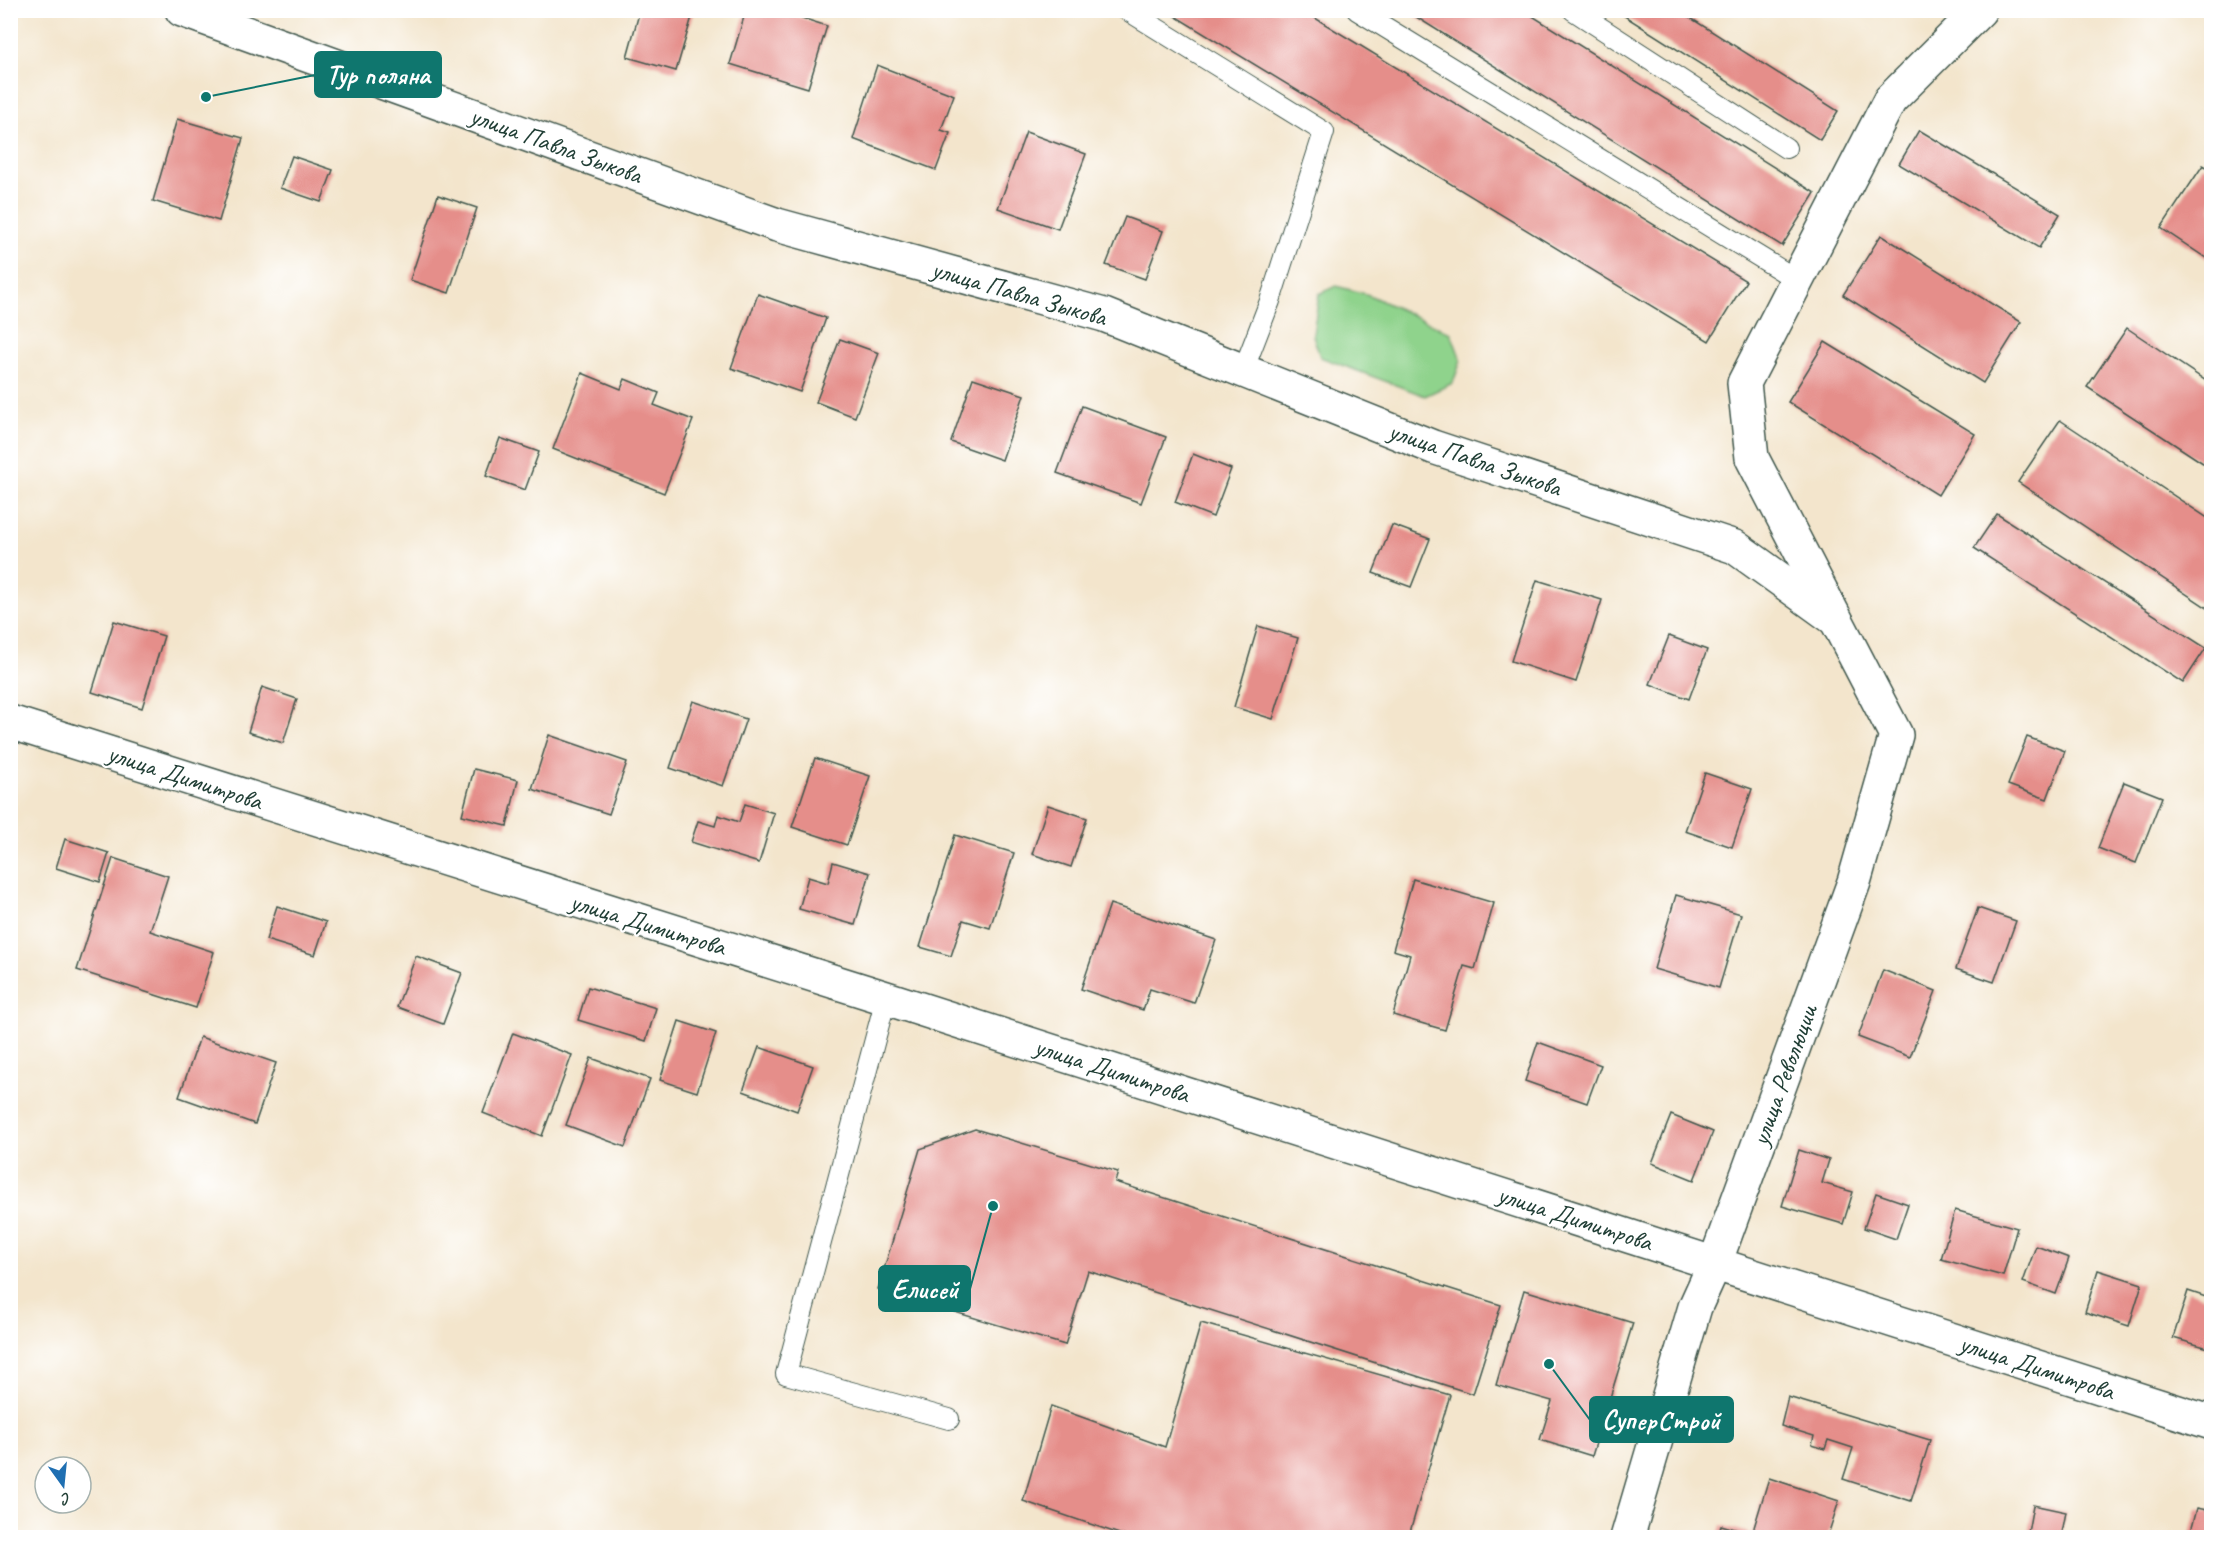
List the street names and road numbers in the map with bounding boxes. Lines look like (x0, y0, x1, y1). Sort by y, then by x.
street label: улица Павла Зыкова (464, 98, 648, 192)
street label: улица Павла Зыкова (926, 252, 1112, 334)
street label: улица Павла Зыкова (1383, 413, 1567, 504)
street label: улица Димитрова (102, 736, 268, 818)
street label: улица Димитрова (564, 884, 731, 964)
street label: улица Революции (1743, 999, 1825, 1152)
street label: улица Димитрова (1029, 1029, 1195, 1111)
street label: улица Димитрова (1492, 1177, 1658, 1259)
street label: улица Димитрова (1954, 1326, 2120, 1408)

